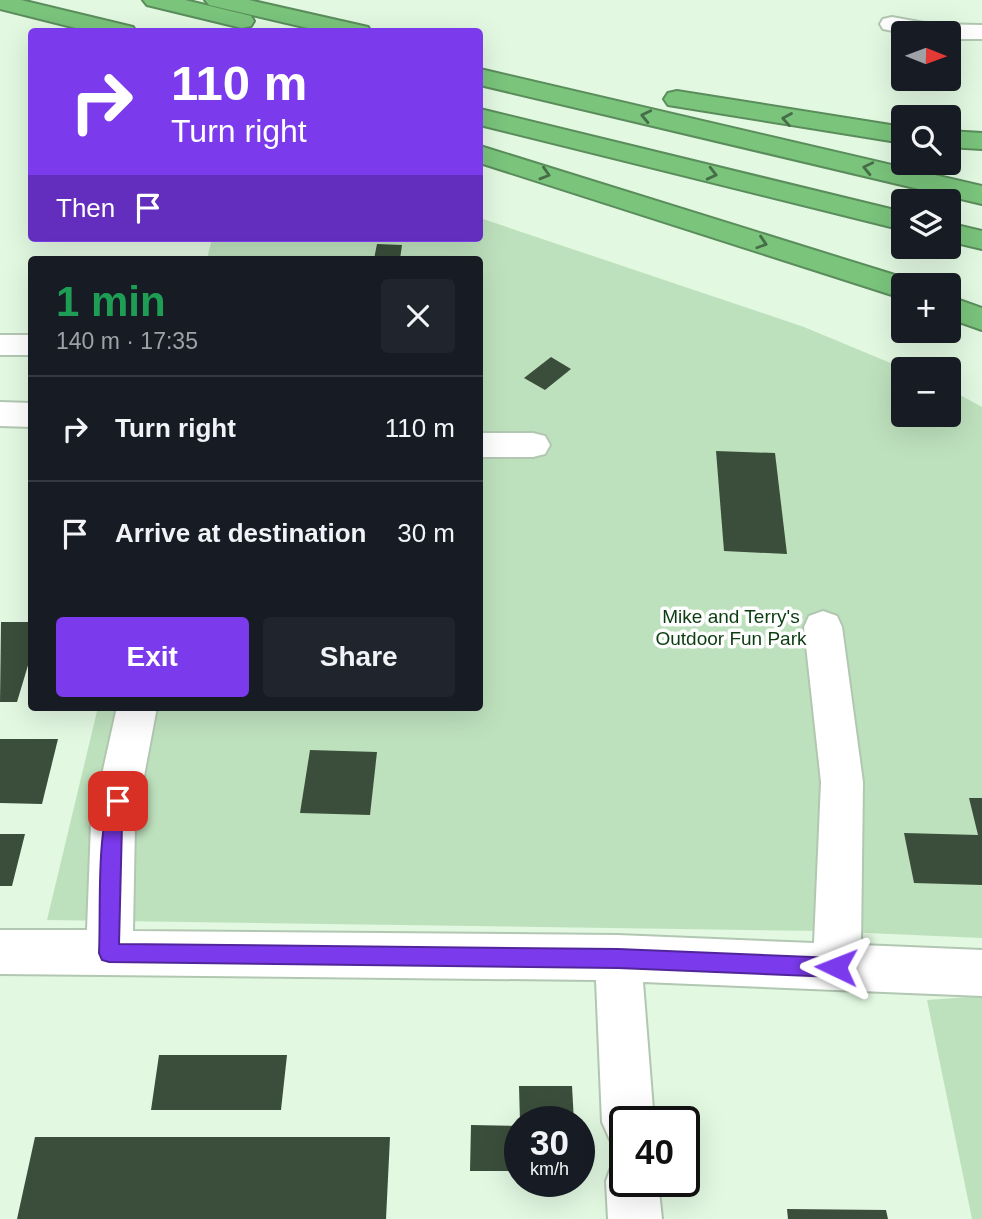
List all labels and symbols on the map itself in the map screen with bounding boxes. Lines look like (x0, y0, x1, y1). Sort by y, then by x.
north arrow (891, 21, 961, 91)
one-way arrow (640, 110, 652, 125)
one-way arrow (781, 112, 793, 127)
one-way arrow (862, 162, 874, 177)
one-way arrow (538, 165, 550, 180)
one-way arrow (706, 166, 718, 180)
one-way arrow (755, 234, 767, 249)
park label: Mike and Terry's Outdoor Fun Park (655, 606, 807, 649)
pin (88, 771, 148, 831)
position arrow (799, 930, 873, 1004)
speed limit sign: 40 (609, 1106, 700, 1197)

